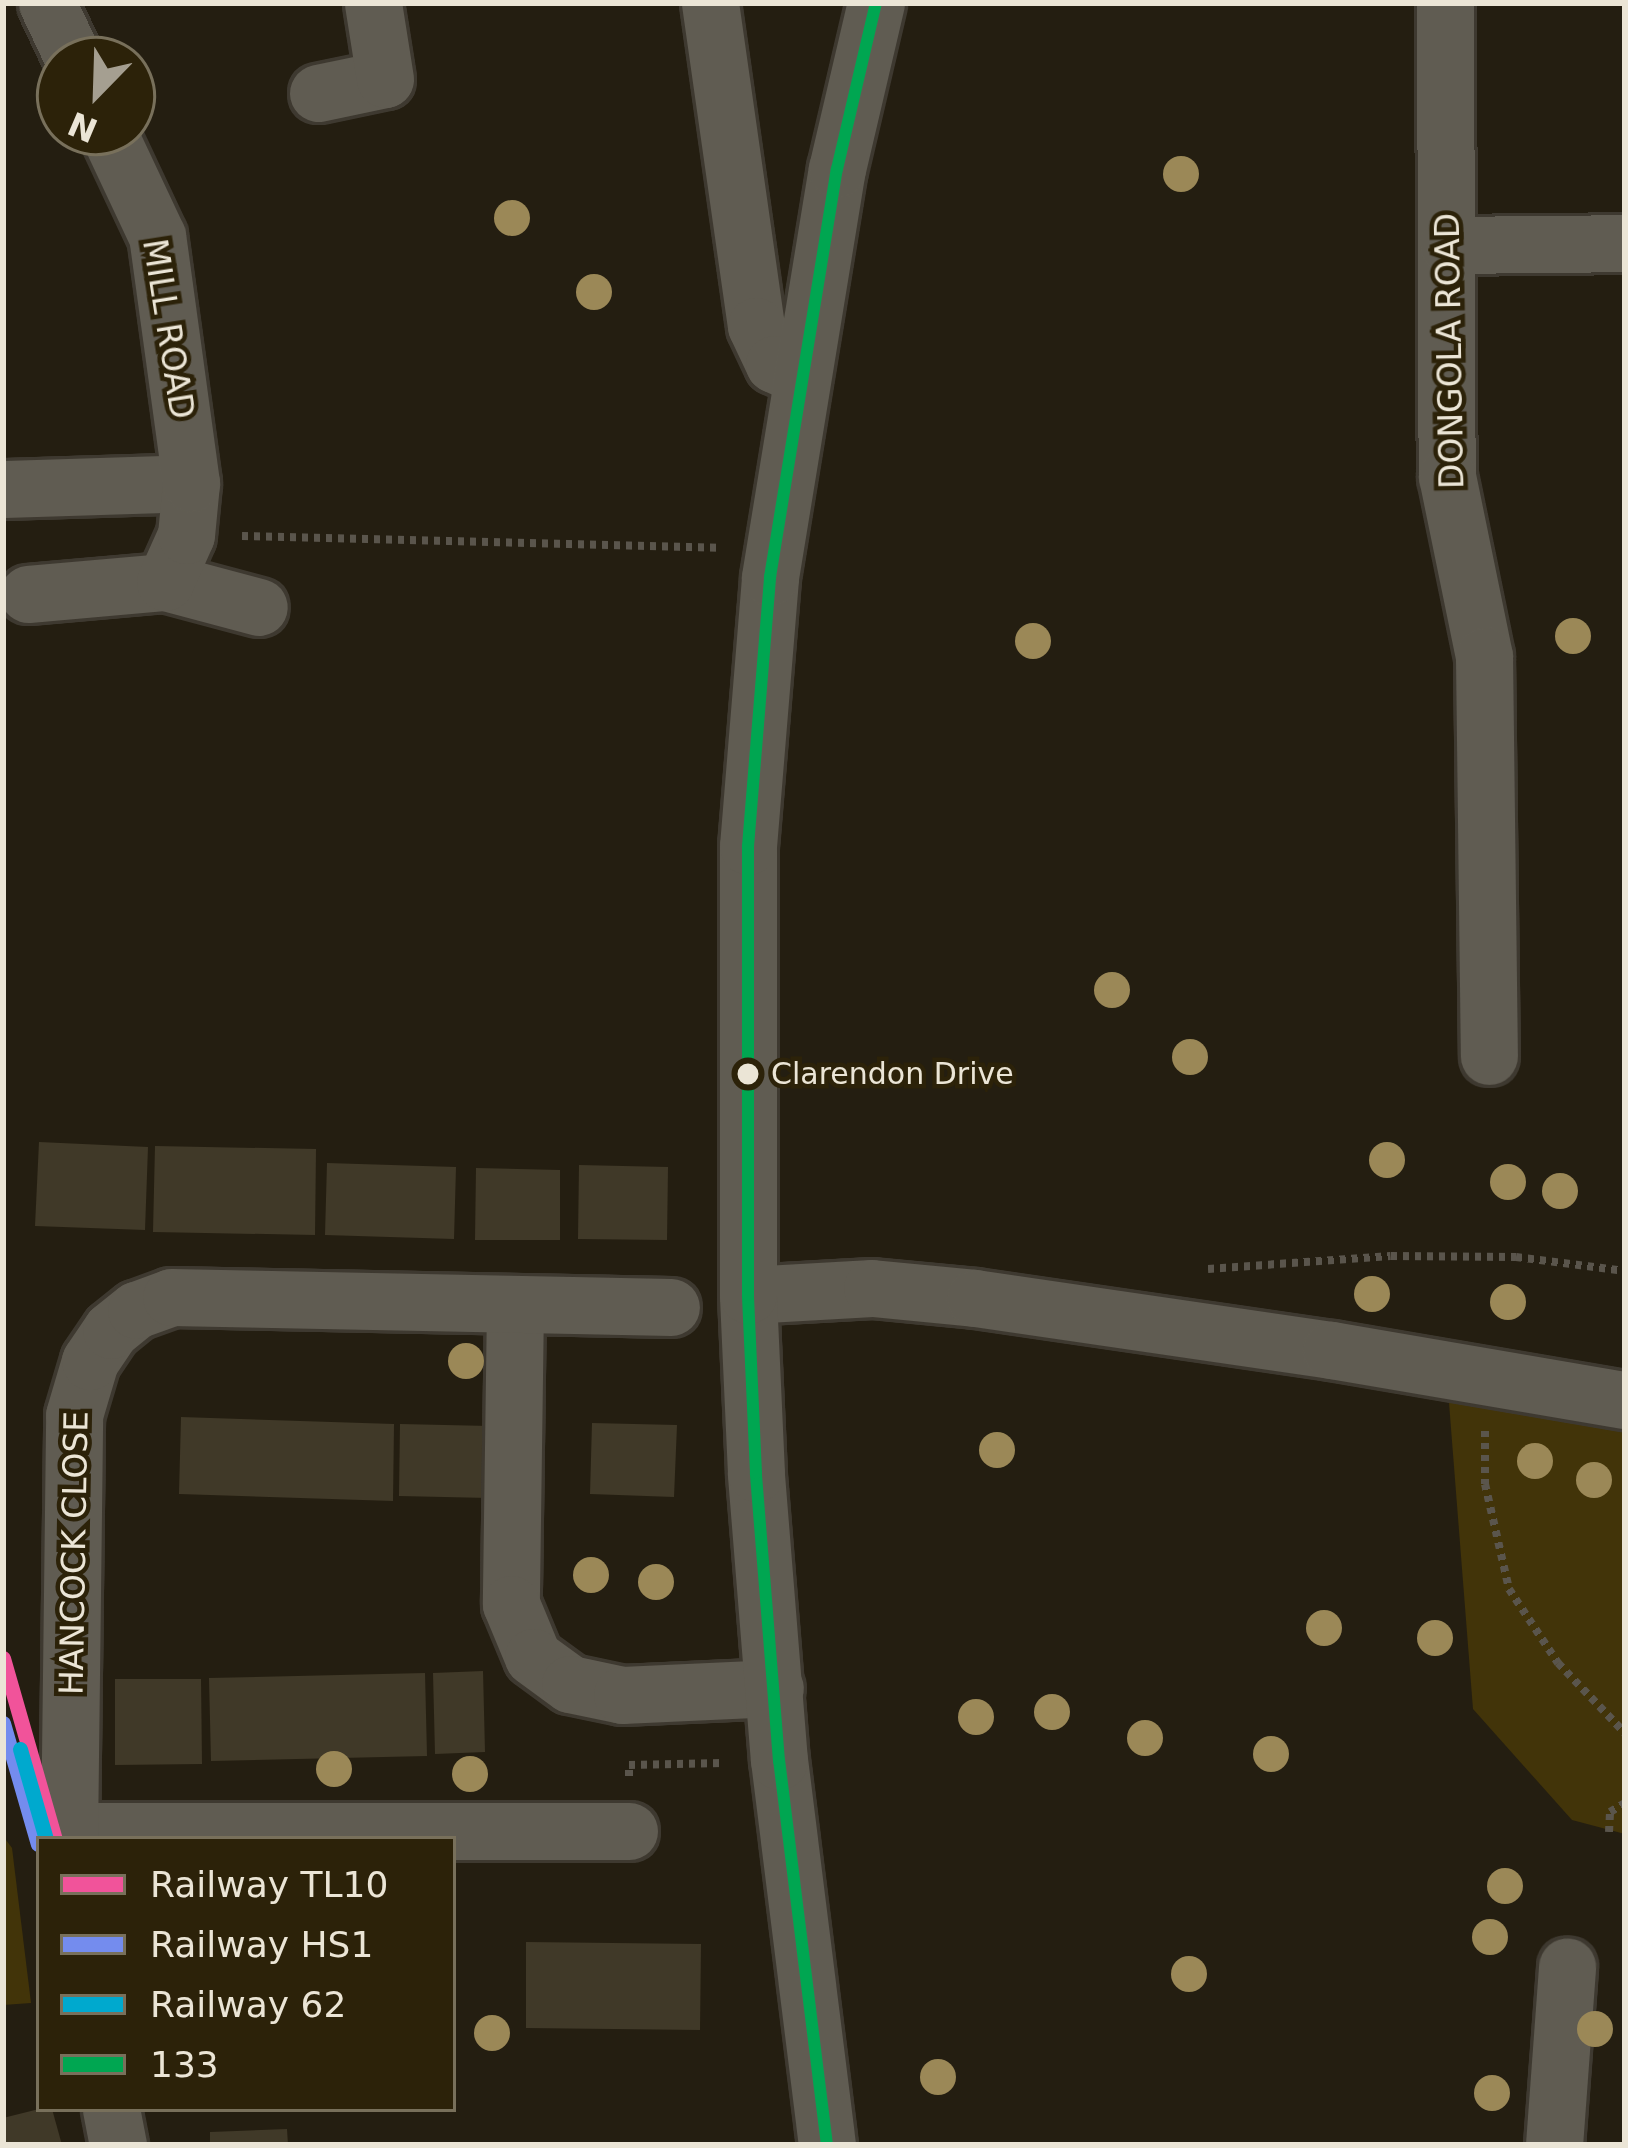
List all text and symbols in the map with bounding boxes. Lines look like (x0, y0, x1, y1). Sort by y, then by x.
north arrow (36, 36, 156, 156)
text: N (63, 103, 103, 150)
street label: DONGOLA ROAD (1428, 213, 1472, 489)
street label: MILL ROAD (134, 236, 202, 422)
place label: Clarendon Drive (771, 1056, 1014, 1092)
marker: Clarendon Drive (737, 1063, 759, 1085)
street label: HANCOCK CLOSE (52, 1411, 96, 1695)
legend (36, 1836, 456, 2112)
text: Railway TL10 (150, 1864, 388, 1905)
text: Railway HS1 (150, 1924, 373, 1965)
text: Railway 62 (150, 1984, 346, 2025)
text: 133 (150, 2044, 219, 2085)

